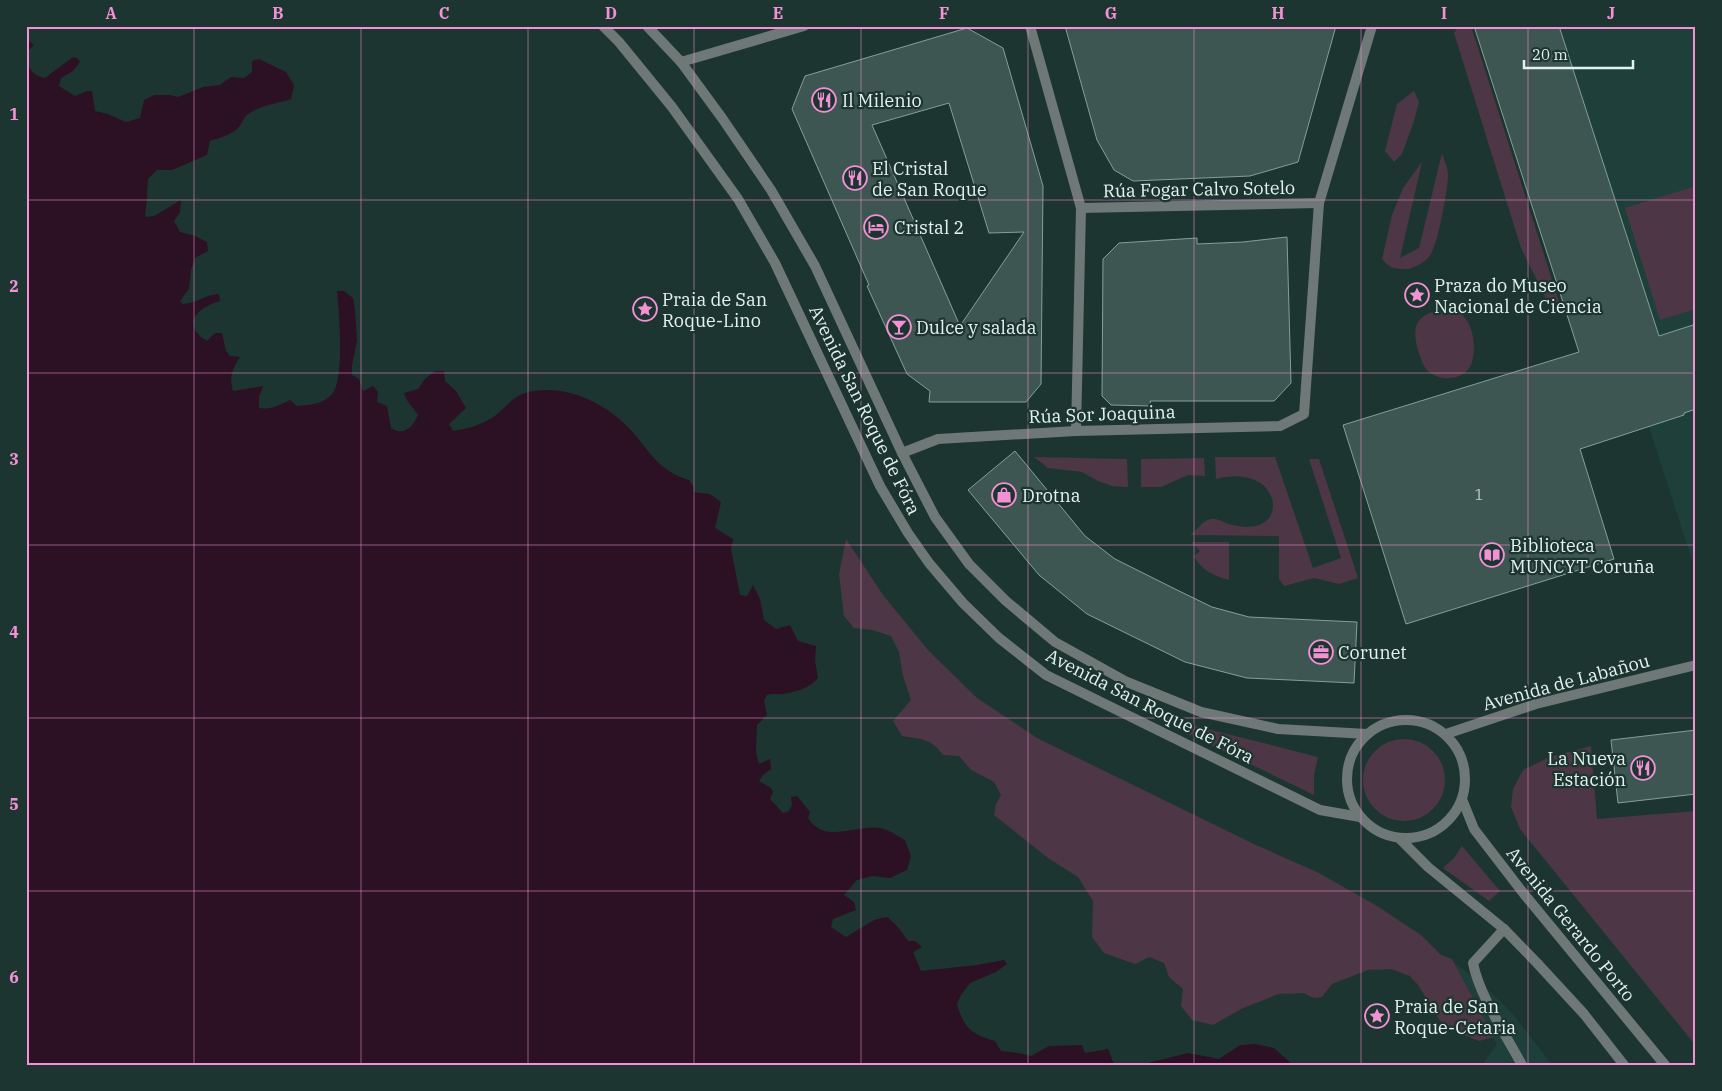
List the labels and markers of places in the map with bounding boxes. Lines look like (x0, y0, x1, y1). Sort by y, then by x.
restaurant icon: Il Milenio (811, 87, 837, 113)
place label: Il Milenio (842, 89, 922, 112)
place label: El Cristal de San Roque (872, 157, 987, 201)
restaurant icon: El Cristal de San Roque (842, 165, 868, 191)
hotel icon: Cristal 2 (863, 214, 889, 240)
place label: Cristal 2 (894, 216, 964, 239)
place label: Praza do Museo Nacional de Ciencia (1434, 274, 1602, 318)
place icon: Praza do Museo Nacional de Ciencia (1404, 282, 1430, 308)
place label: Praia de San Roque-Lino (662, 288, 767, 332)
place icon: Praia de San Roque-Lino (632, 296, 658, 322)
bar icon: Dulce y salada (886, 314, 912, 340)
place label: Dulce y salada (916, 316, 1037, 339)
shop icon: Drotna (991, 482, 1017, 508)
place label: Drotna (1022, 484, 1081, 507)
place label: Biblioteca MUNCYT Coruña (1510, 534, 1655, 578)
library icon: Biblioteca MUNCYT Coruña (1479, 542, 1505, 568)
office icon: Corunet (1308, 639, 1334, 665)
place label: Corunet (1338, 641, 1407, 664)
place label: La Nueva Estación (1547, 747, 1626, 791)
restaurant icon: La Nueva Estación (1630, 755, 1656, 781)
place label: Praia de San Roque-Cetaria (1394, 995, 1516, 1039)
place icon: Praia de San Roque-Cetaria (1364, 1003, 1390, 1029)

